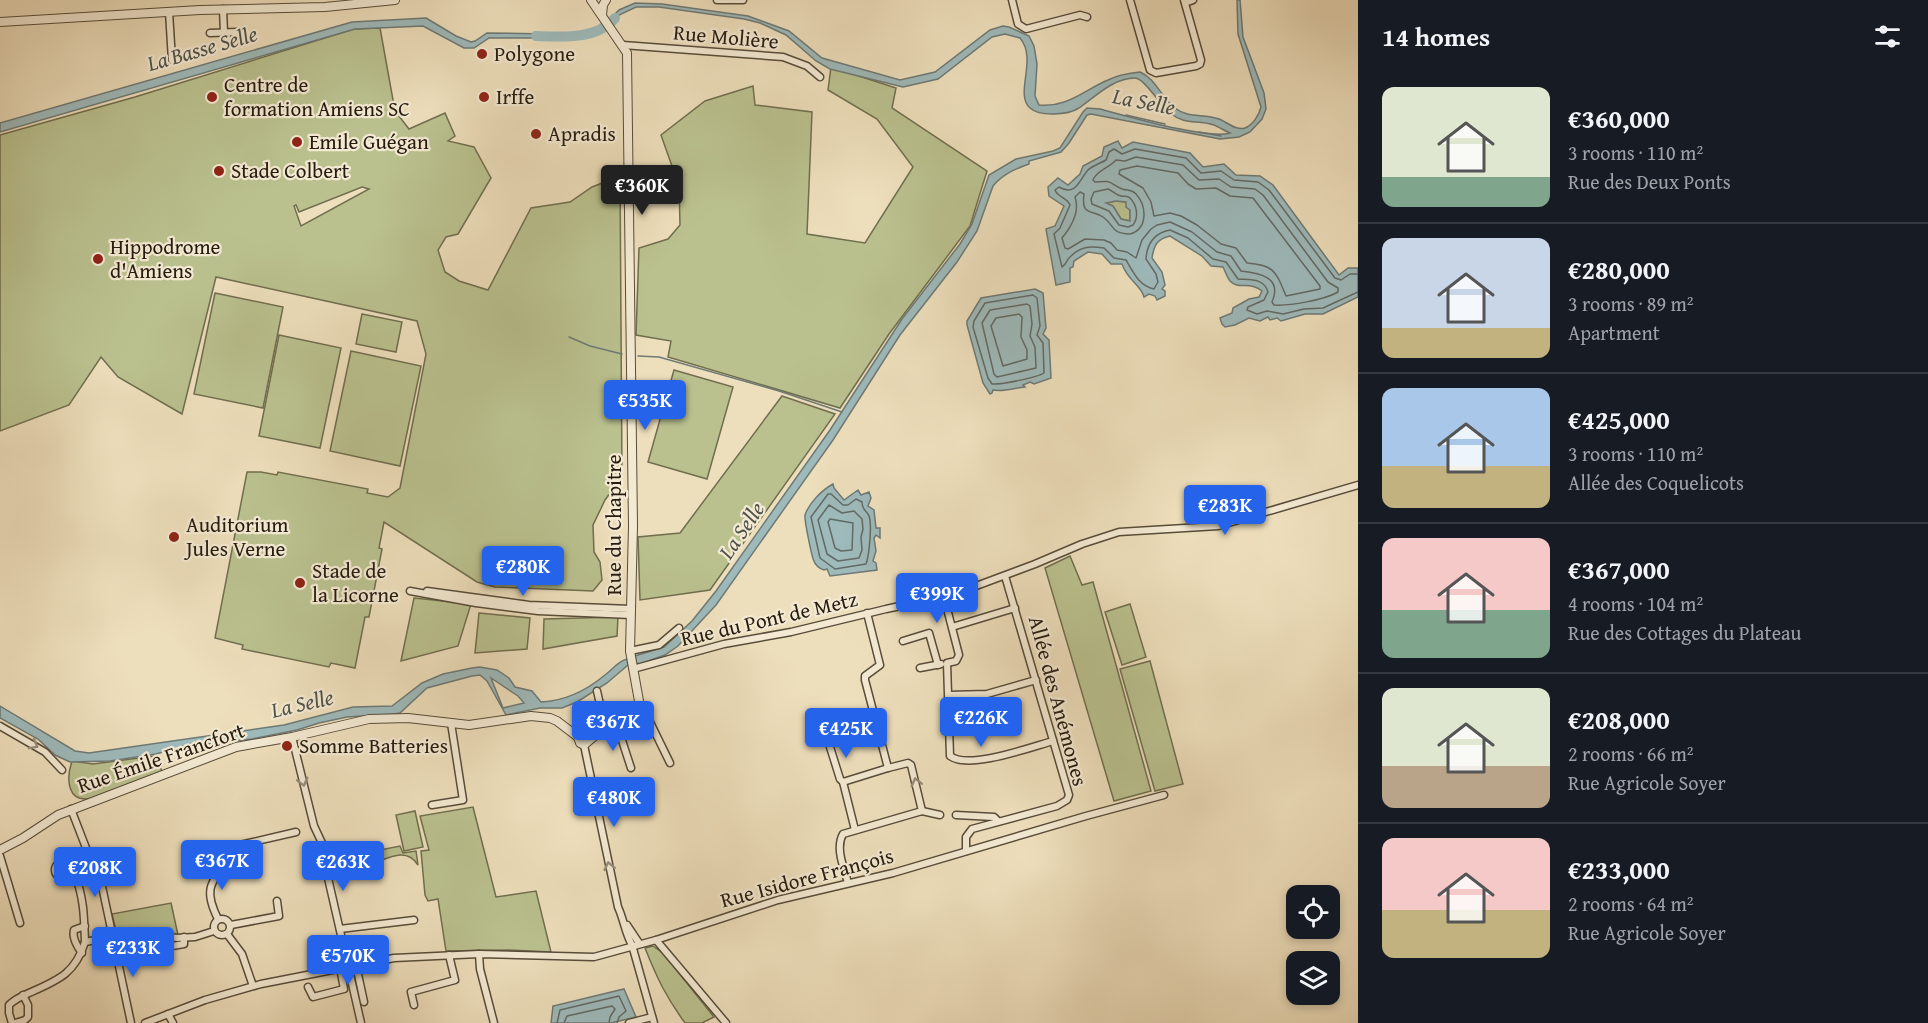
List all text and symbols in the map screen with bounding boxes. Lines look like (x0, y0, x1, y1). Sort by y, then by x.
street label: Rue Molière (672, 16, 780, 57)
water label: La Basse Selle (142, 17, 261, 79)
text: 14 homes (1382, 17, 1490, 56)
icon: filters (1871, 20, 1904, 53)
place label: Polygone (494, 38, 575, 69)
marker: Polygone (475, 47, 489, 61)
place label: Centre de formation Amiens SC (224, 69, 410, 124)
water label: La Selle (1109, 79, 1178, 123)
place label: Irffe (496, 81, 535, 112)
marker: Centre de formation Amiens SC (205, 90, 219, 104)
marker: Irffe (477, 90, 491, 104)
text: €360,000 (1568, 99, 1670, 138)
icon: home (1430, 111, 1502, 183)
place label: Apradis (548, 118, 616, 149)
place label: Emile Guégan (309, 126, 429, 157)
marker: Apradis (529, 127, 543, 141)
marker: Emile Guégan (290, 135, 304, 149)
text: 3 rooms · 110 m² (1568, 138, 1703, 167)
place label: Stade Colbert (231, 155, 350, 186)
marker: Stade Colbert (212, 164, 226, 178)
pin: €360K (600, 165, 684, 216)
text: Rue des Deux Ponts (1568, 167, 1731, 196)
text: €360K (615, 170, 669, 199)
place label: Hippodrome d'Amiens (110, 231, 221, 286)
text: €280,000 (1568, 250, 1670, 289)
marker: Hippodrome d'Amiens (91, 252, 105, 266)
icon: home (1430, 262, 1502, 334)
text: 3 rooms · 89 m² (1568, 289, 1694, 318)
text: Apartment (1568, 318, 1660, 347)
pin: €535K (603, 380, 687, 431)
text: €535K (618, 385, 672, 414)
text: €425,000 (1568, 400, 1670, 439)
icon: home (1430, 412, 1502, 484)
text: 3 rooms · 110 m² (1568, 439, 1703, 468)
street label: Rue du Chapitre (598, 454, 629, 596)
text: Allée des Coquelicots (1568, 468, 1744, 497)
pin: €283K (1183, 485, 1267, 536)
text: €283K (1198, 490, 1252, 519)
water label: La Selle (710, 495, 772, 566)
place label: Auditorium Jules Verne (183, 509, 288, 564)
marker: Auditorium Jules Verne (167, 530, 181, 544)
pin: €280K (481, 546, 565, 597)
text: €367,000 (1568, 550, 1670, 589)
text: €280K (496, 551, 550, 580)
place label: Stade de la Licorne (312, 555, 399, 610)
icon: home (1430, 562, 1502, 634)
pin: €399K (895, 573, 979, 624)
marker: Stade de la Licorne (293, 576, 307, 590)
text: €399K (910, 578, 964, 607)
street label: Rue du Pont de Metz (678, 583, 860, 654)
text: 4 rooms · 104 m² (1568, 589, 1703, 618)
street label: Allée des Anémones (1021, 612, 1096, 789)
text: Rue des Cottages du Plateau (1568, 618, 1801, 647)
water label: La Selle (267, 680, 336, 726)
pin: €226K (939, 697, 1023, 748)
text: €208,000 (1568, 700, 1670, 739)
pin: €367K (571, 701, 655, 752)
text: €226K (954, 702, 1008, 731)
text: €367K (586, 706, 640, 735)
pin: €425K (804, 708, 888, 759)
icon: home (1430, 712, 1502, 784)
text: €425K (819, 713, 873, 742)
street label: Rue Émile Francfort (73, 714, 249, 801)
place label: Somme Batteries (299, 730, 448, 761)
one-way arrow (27, 738, 38, 749)
marker: Somme Batteries (280, 739, 294, 753)
text: 2 rooms · 66 m² (1568, 739, 1694, 768)
text: Rue Agricole Soyer (1568, 768, 1726, 797)
one-way arrow (296, 777, 309, 787)
pin: €480K (572, 777, 656, 828)
one-way arrow (910, 777, 923, 787)
text: €480K (587, 782, 641, 811)
pin: €367K (180, 840, 264, 891)
street label: Rue Isidore François (717, 840, 897, 916)
pin: €263K (301, 841, 385, 892)
text: €367K (195, 845, 249, 874)
text: €263K (316, 846, 370, 875)
pin: €208K (53, 847, 137, 898)
text: €233,000 (1568, 850, 1670, 889)
text: €208K (68, 852, 122, 881)
one-way arrow (603, 861, 616, 871)
icon: home (1430, 862, 1502, 934)
map controls (1286, 885, 1340, 1005)
button: locate (1286, 885, 1340, 939)
text: 2 rooms · 64 m² (1568, 889, 1694, 918)
text: Rue Agricole Soyer (1568, 918, 1726, 947)
pin: €233K (91, 927, 175, 978)
text: €233K (106, 932, 160, 961)
pin: €570K (306, 935, 390, 986)
text: €570K (321, 940, 375, 969)
button: layers (1286, 951, 1340, 1005)

